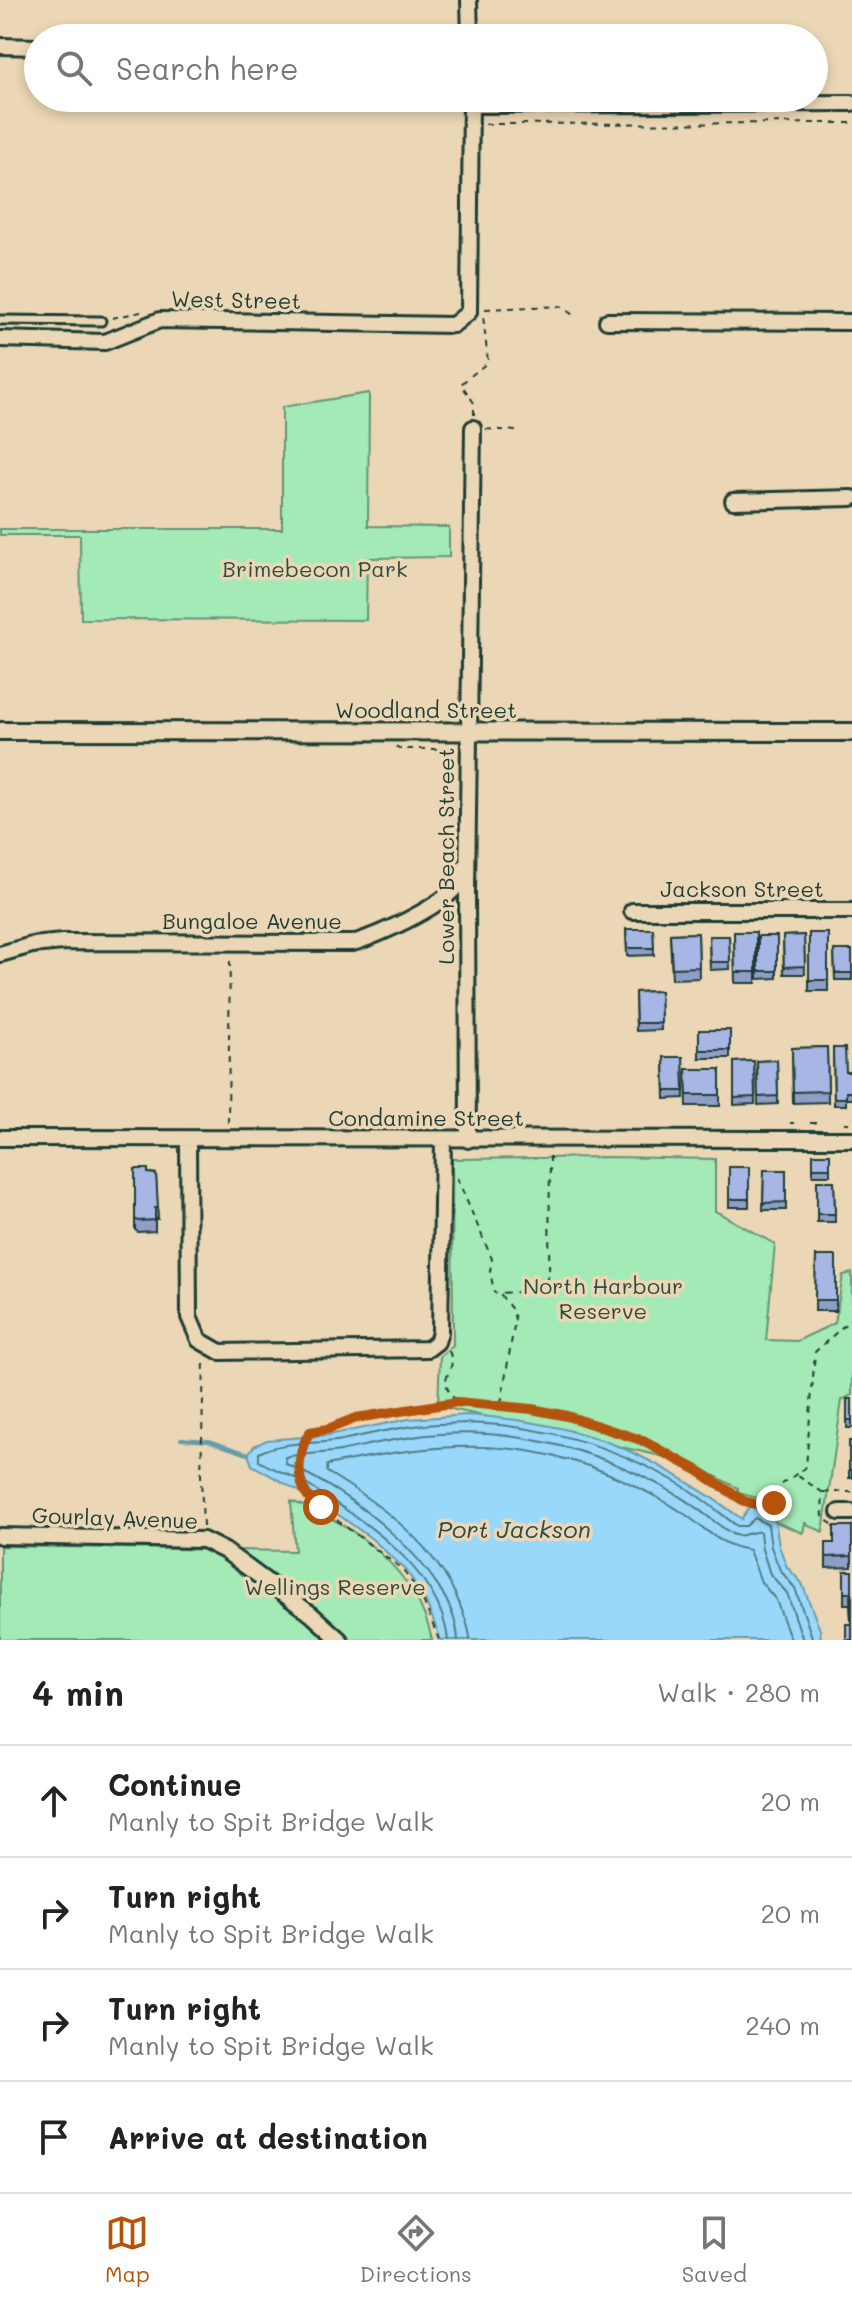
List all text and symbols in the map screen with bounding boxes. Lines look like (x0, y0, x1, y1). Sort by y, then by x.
search box (24, 24, 828, 112)
icon: search (52, 46, 96, 90)
text: Search here (116, 48, 299, 88)
street label: West Street (171, 284, 301, 315)
park label: Brimebecon Park (222, 554, 408, 583)
street label: Woodland Street (335, 695, 517, 724)
street label: Lower Beach Street (431, 748, 460, 964)
street label: Jackson Street (660, 874, 824, 903)
street label: Bungaloe Avenue (162, 906, 342, 935)
street label: Condamine Street (328, 1103, 524, 1132)
park label: North Harbour Reserve (523, 1271, 683, 1325)
route end (756, 1485, 792, 1521)
route start (303, 1489, 339, 1525)
street label: Gourlay Avenue (31, 1500, 199, 1535)
water label: Port Jackson (437, 1513, 591, 1544)
park label: Wellings Reserve (244, 1572, 426, 1601)
text: 4 min (32, 1670, 124, 1715)
text: Walk · 280 m (657, 1675, 820, 1709)
text: Continue (108, 1764, 241, 1804)
icon: ahead (32, 1779, 76, 1823)
text: 20 m (760, 1784, 820, 1818)
text: Manly to Spit Bridge Walk (108, 1804, 434, 1838)
text: Turn right (108, 1876, 261, 1916)
icon: right (32, 1891, 76, 1935)
text: 20 m (760, 1896, 820, 1930)
text: Manly to Spit Bridge Walk (108, 1916, 434, 1950)
text: Turn right (108, 1988, 261, 2028)
icon: right (32, 2003, 76, 2047)
text: 240 m (745, 2008, 820, 2042)
text: Manly to Spit Bridge Walk (108, 2028, 434, 2062)
icon: arrive (32, 2115, 76, 2159)
text: Arrive at destination (108, 2117, 428, 2157)
tab: Map (105, 2211, 150, 2288)
tab: Directions (360, 2211, 472, 2288)
tab: Saved (682, 2211, 747, 2288)

